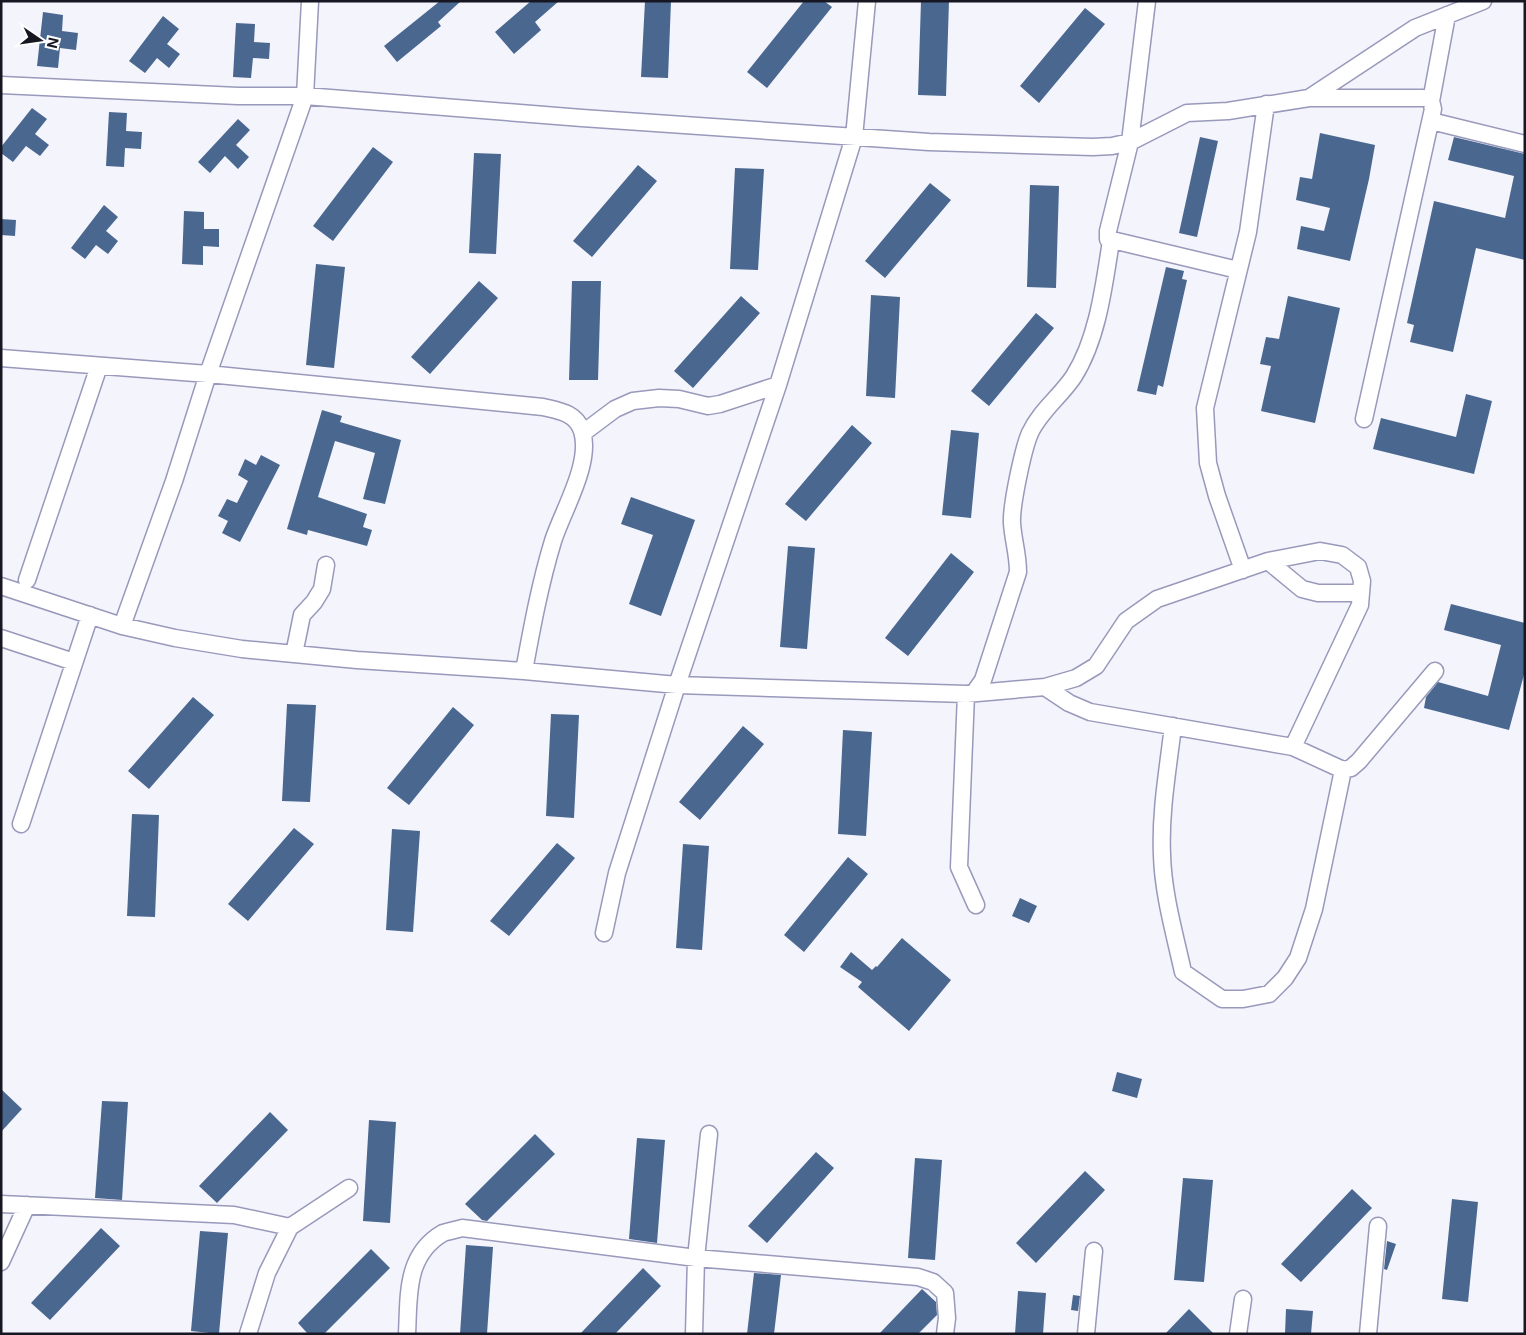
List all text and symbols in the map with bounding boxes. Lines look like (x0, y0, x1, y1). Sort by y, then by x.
north arrow (15, 15, 65, 65)
text: N (44, 36, 63, 50)

